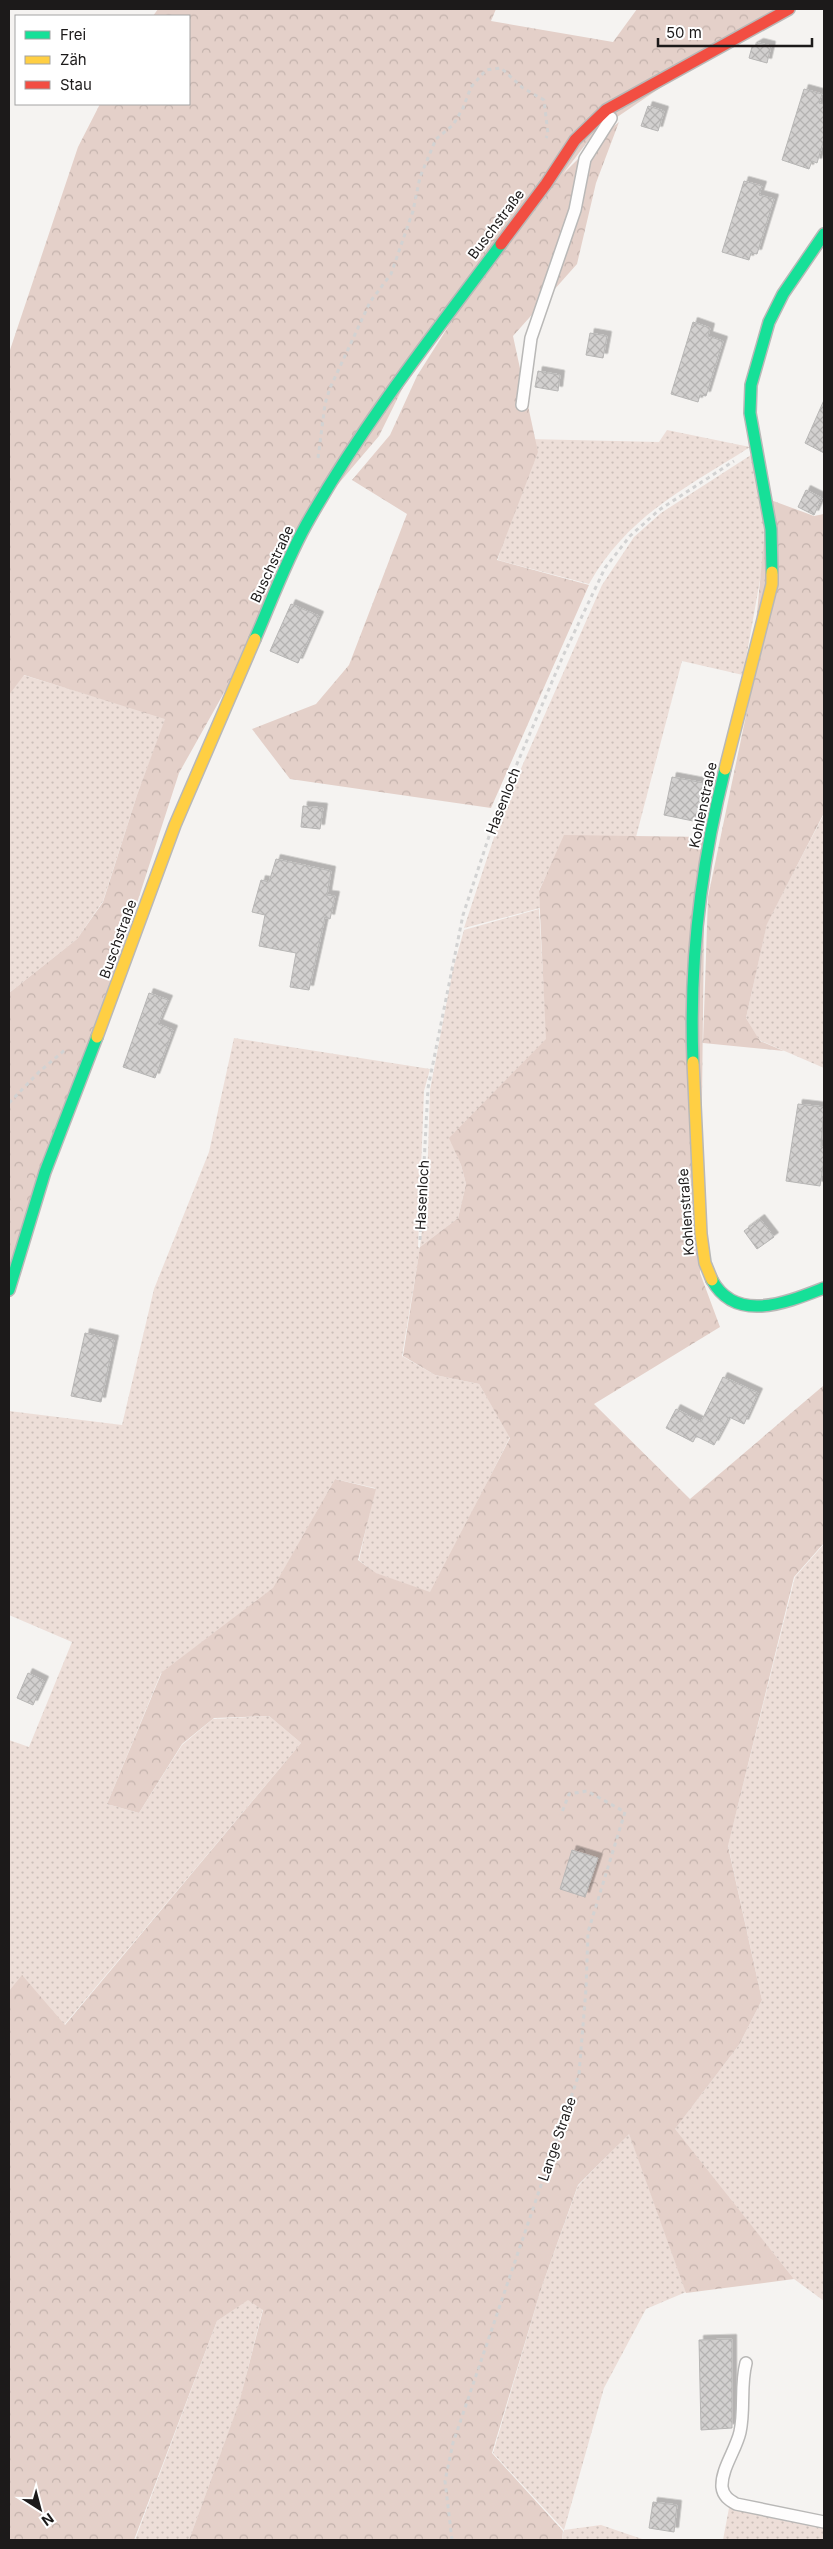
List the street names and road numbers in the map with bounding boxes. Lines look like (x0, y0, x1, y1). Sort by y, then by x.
street label: Buschstraße (464, 185, 527, 262)
street label: Buschstraße (246, 523, 297, 605)
street label: Kohlenstraße (685, 760, 720, 849)
street label: Hasenloch (482, 765, 523, 837)
street label: Buschstraße (95, 897, 140, 981)
street label: Hasenloch (411, 1159, 432, 1230)
street label: Kohlenstraße (674, 1168, 697, 1256)
street label: Lange Straße (534, 2094, 579, 2183)

